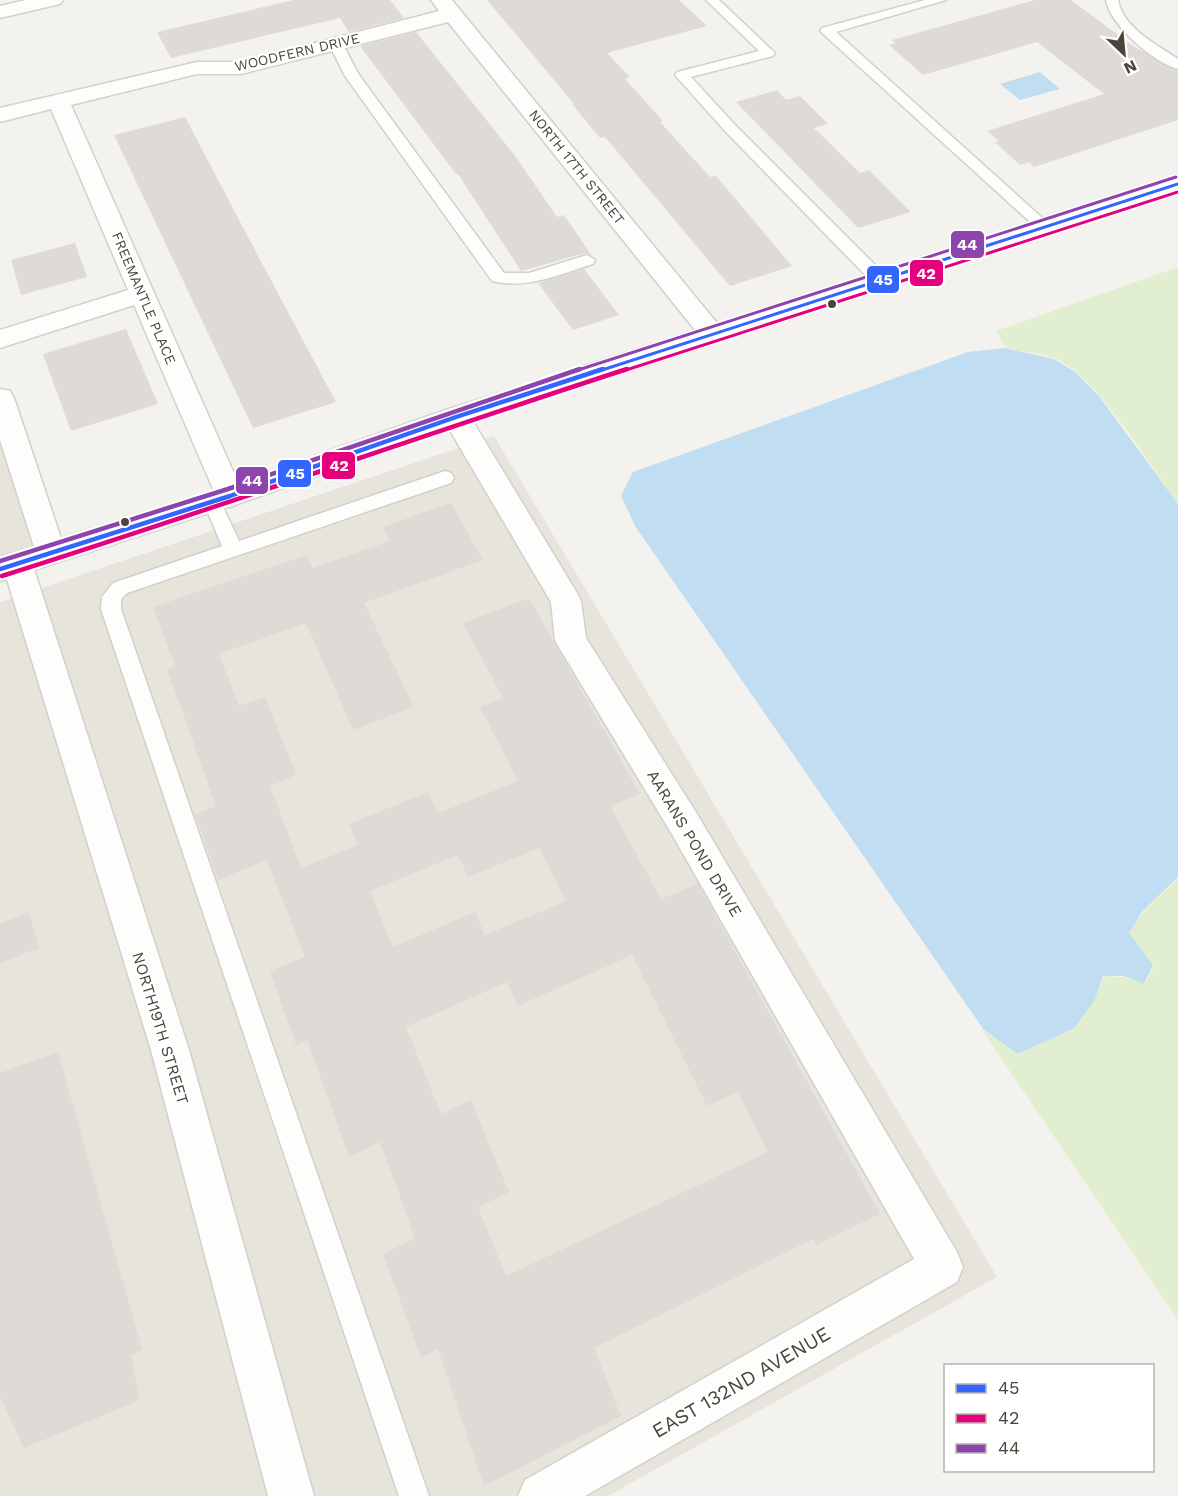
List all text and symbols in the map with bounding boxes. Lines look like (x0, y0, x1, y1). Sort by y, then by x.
north arrow (1094, 24, 1154, 84)
street label: WOODFERN DRIVE (233, 30, 361, 74)
text: N (1121, 56, 1140, 78)
street label: NORTH 17TH STREET (526, 107, 628, 228)
street label: FREEMANTLE PLACE (109, 229, 179, 367)
line badge: 44 (950, 230, 985, 259)
text: 44 (957, 235, 977, 254)
line badge: 42 (909, 259, 944, 287)
text: 42 (916, 264, 936, 283)
line badge: 45 (866, 265, 900, 294)
text: 45 (873, 270, 893, 289)
unlabelled marker (826, 298, 838, 310)
line badge: 42 (321, 451, 356, 480)
text: 42 (329, 456, 349, 475)
line badge: 45 (277, 459, 312, 488)
text: 45 (285, 464, 305, 483)
line badge: 44 (235, 466, 269, 495)
text: 44 (242, 471, 262, 490)
unlabelled marker (119, 516, 131, 528)
street label: AARANS POND DRIVE (643, 766, 746, 920)
street label: NORTH19TH STREET (128, 950, 193, 1107)
street label: EAST 132ND AVENUE (648, 1321, 834, 1443)
legend (944, 1364, 1154, 1472)
text: 45 (998, 1377, 1019, 1398)
text: 42 (998, 1407, 1020, 1428)
text: 44 (998, 1437, 1020, 1458)

